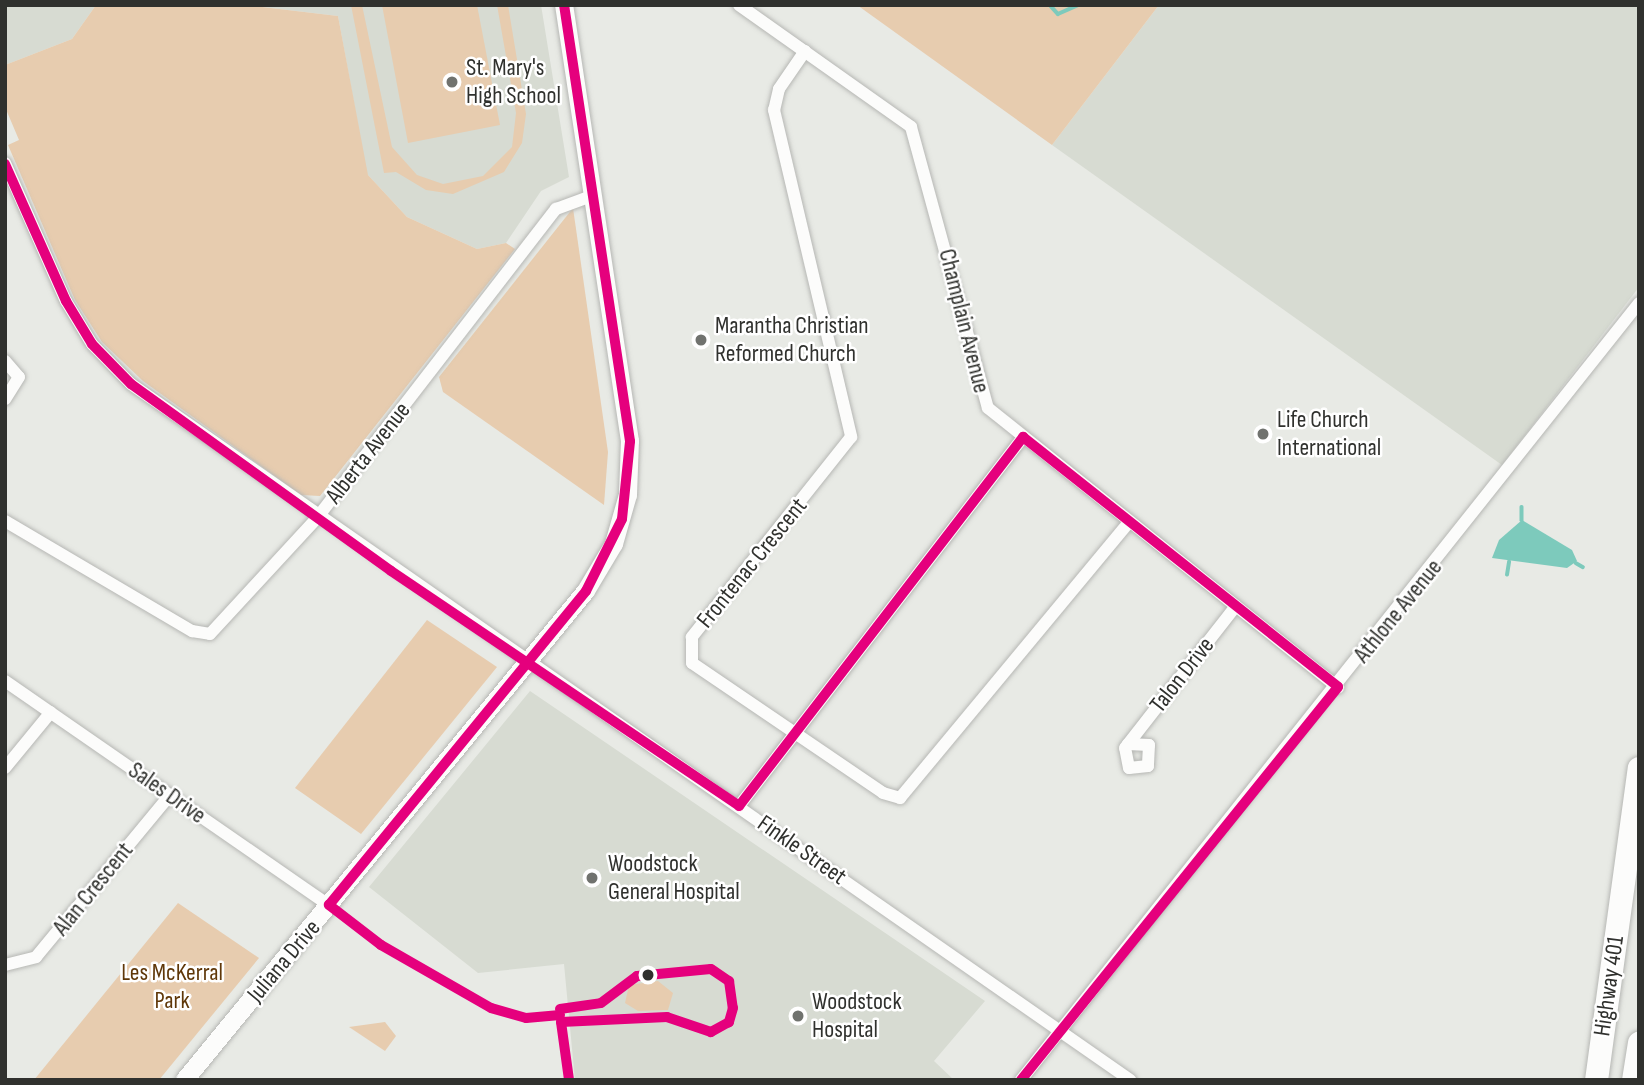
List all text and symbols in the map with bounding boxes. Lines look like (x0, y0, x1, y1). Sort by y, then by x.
place label: St. Mary's High School (466, 54, 561, 110)
marker: St. Mary's High School (444, 74, 460, 90)
street label: Champlain Avenue (932, 246, 996, 396)
place label: Marantha Christian Reformed Church (715, 312, 869, 368)
marker: Marantha Christian Reformed Church (693, 332, 709, 348)
street label: Alberta Avenue (319, 397, 417, 509)
place label: Life Church International (1277, 406, 1381, 462)
marker: Life Church International (1255, 426, 1271, 442)
street label: Frontenac Crescent (691, 492, 813, 634)
street label: Athlone Avenue (1348, 553, 1448, 669)
street label: Talon Drive (1144, 632, 1220, 718)
street label: Sales Drive (123, 756, 211, 830)
street label: Finkle Street (752, 809, 852, 891)
street label: Alan Crescent (47, 837, 139, 941)
place label: Woodstock General Hospital (608, 850, 740, 906)
marker: Woodstock General Hospital (582, 868, 602, 888)
street label: Juliana Drive (241, 914, 327, 1008)
street label: Highway 401 (1588, 934, 1630, 1038)
park label: Les McKerral Park (121, 959, 223, 1015)
unlabelled marker (641, 968, 655, 982)
place label: Woodstock Hospital (812, 988, 902, 1044)
marker: Woodstock Hospital (790, 1008, 806, 1024)

